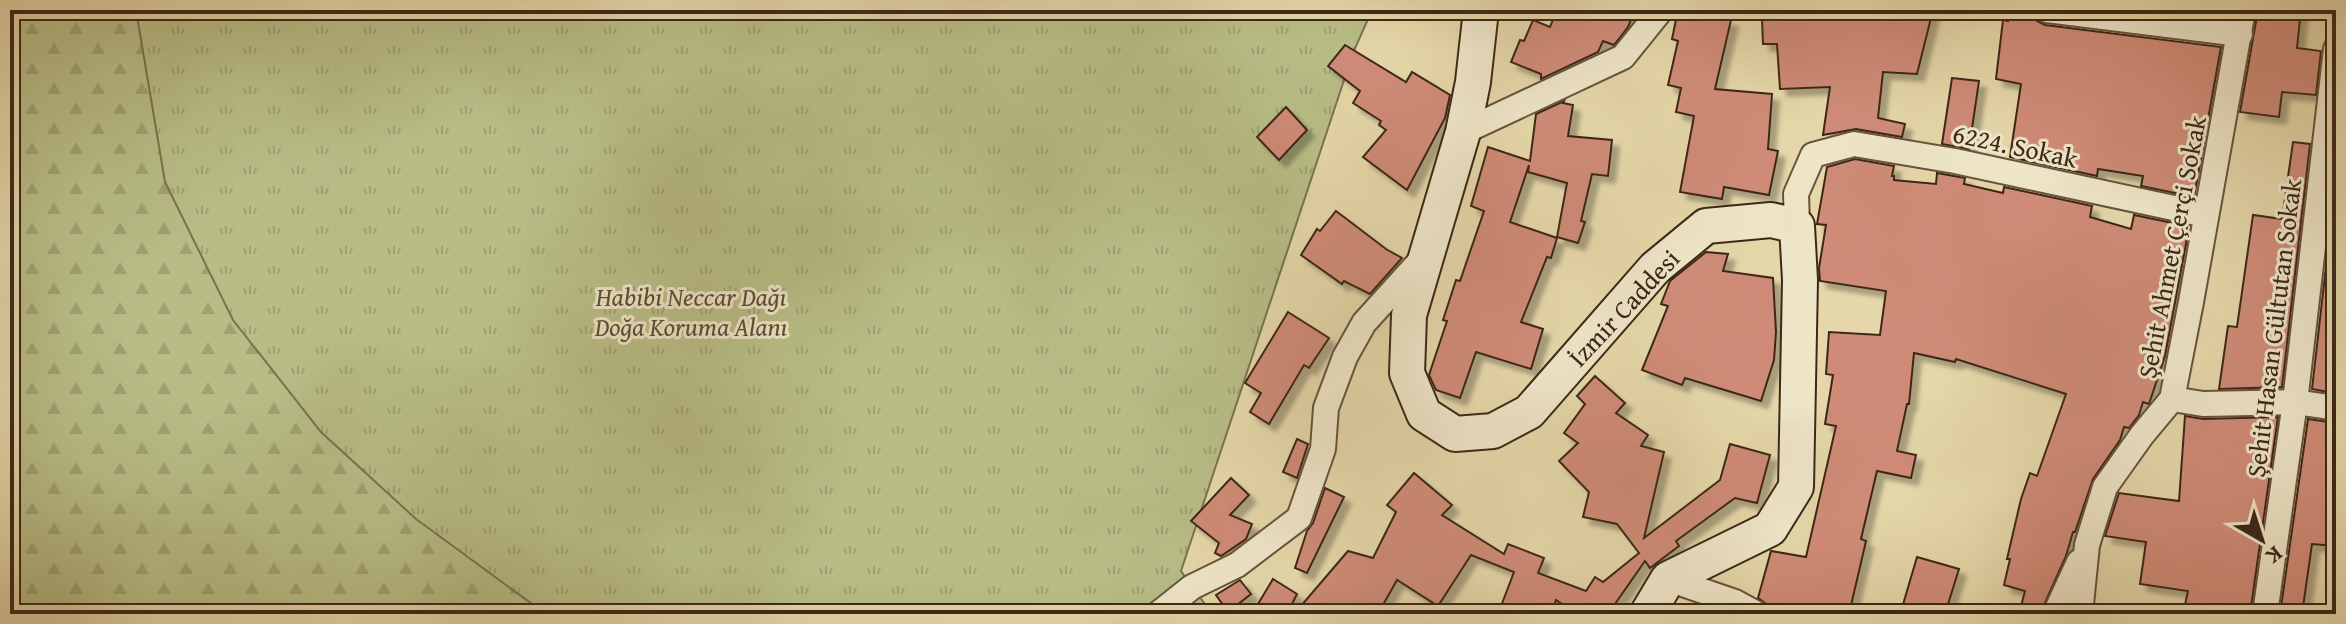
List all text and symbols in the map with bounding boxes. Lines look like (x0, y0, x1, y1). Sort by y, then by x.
street label: Şehit Ahmet Çerçi Sokak (2127, 112, 2216, 382)
street label: 6224. Sokak (1949, 113, 2082, 178)
street label: Şehit Hasan Gültutan Sokak (2236, 176, 2311, 479)
street label: İzmir Caddesi (1559, 240, 1688, 375)
park label: Habibi Neccar Dağı Doğa Koruma Alanı (594, 277, 788, 346)
north arrow (2222, 500, 2302, 580)
text: K (2259, 539, 2290, 572)

